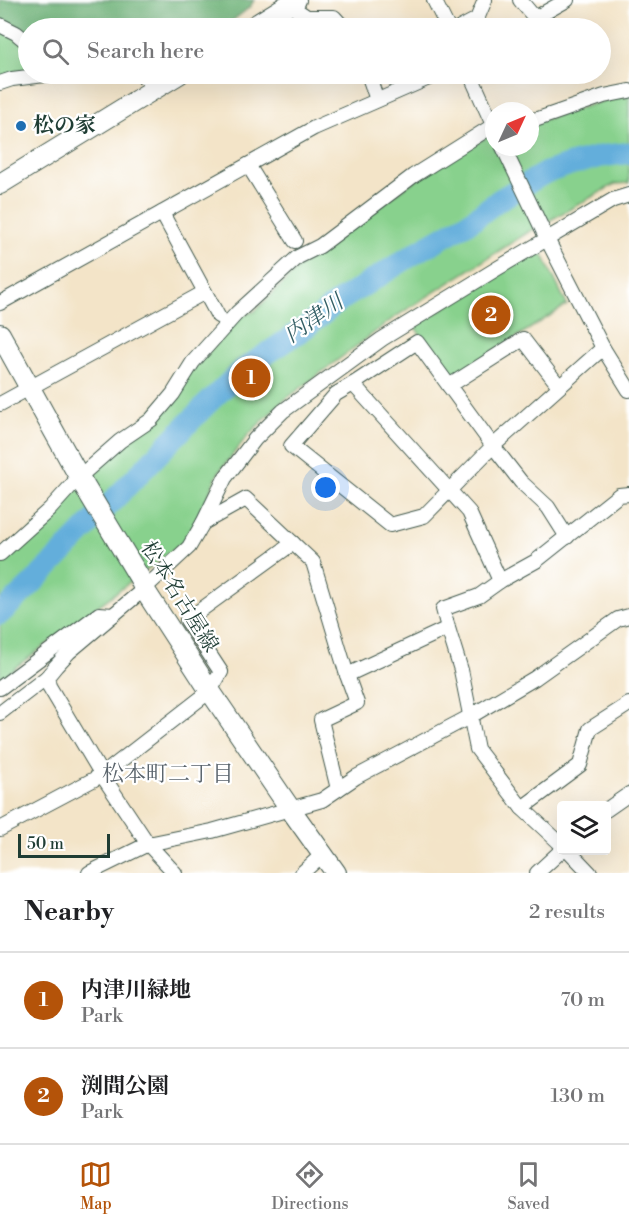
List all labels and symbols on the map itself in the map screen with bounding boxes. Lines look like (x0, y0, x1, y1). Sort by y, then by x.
north arrow (485, 102, 539, 156)
place label: 松の家 (33, 113, 96, 139)
marker: 松の家 (14, 119, 28, 133)
water label: 内津川 (279, 288, 350, 349)
pin: 2 (472, 292, 510, 338)
pin: 1 (232, 356, 270, 400)
your location (311, 473, 340, 502)
street label: 松本名古屋線 (135, 537, 223, 657)
district label: 松本町二丁目 (102, 761, 234, 788)
scale bar (18, 831, 110, 858)

